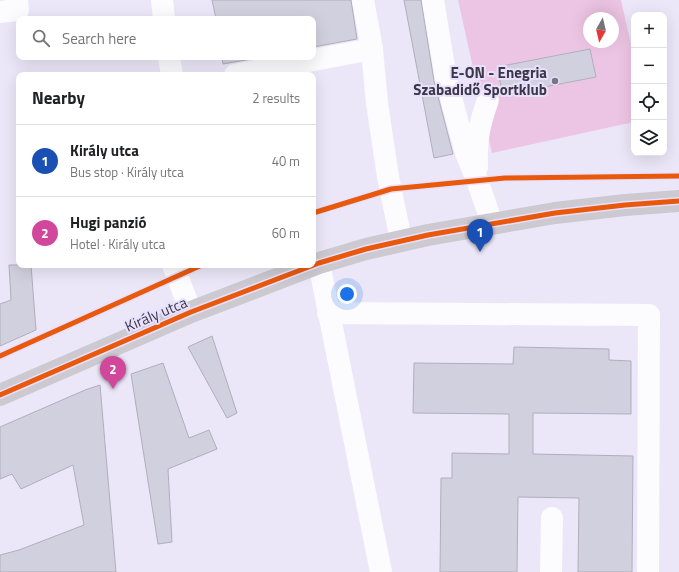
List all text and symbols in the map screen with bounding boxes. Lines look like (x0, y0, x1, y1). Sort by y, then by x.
north arrow (583, 12, 619, 48)
map controls (631, 12, 667, 156)
button: + (631, 12, 667, 48)
search box (16, 16, 316, 60)
icon: search (30, 27, 52, 49)
text: Search here (62, 27, 136, 50)
button: − (631, 48, 667, 84)
place label: E-ON - Enegria Szabadidő Sportklub (413, 61, 547, 101)
marker: E-ON - Enegria Szabadidő Sportklub (550, 76, 560, 86)
button: locate (631, 84, 667, 120)
text: Nearby (32, 85, 85, 111)
text: 2 results (252, 88, 300, 108)
button: layers (631, 120, 667, 156)
text: Király utca (70, 139, 139, 162)
text: 1 (41, 151, 49, 171)
text: 40 m (272, 151, 300, 171)
text: Bus stop · Király utca (70, 162, 184, 182)
text: Hugi panzió (70, 211, 146, 234)
pin: 1 (467, 219, 493, 252)
text: 2 (41, 223, 49, 243)
text: 60 m (272, 223, 300, 243)
text: Hotel · Király utca (70, 234, 165, 254)
your location (337, 284, 357, 304)
street label: Király utca (121, 290, 191, 337)
pin: 2 (100, 356, 126, 389)

